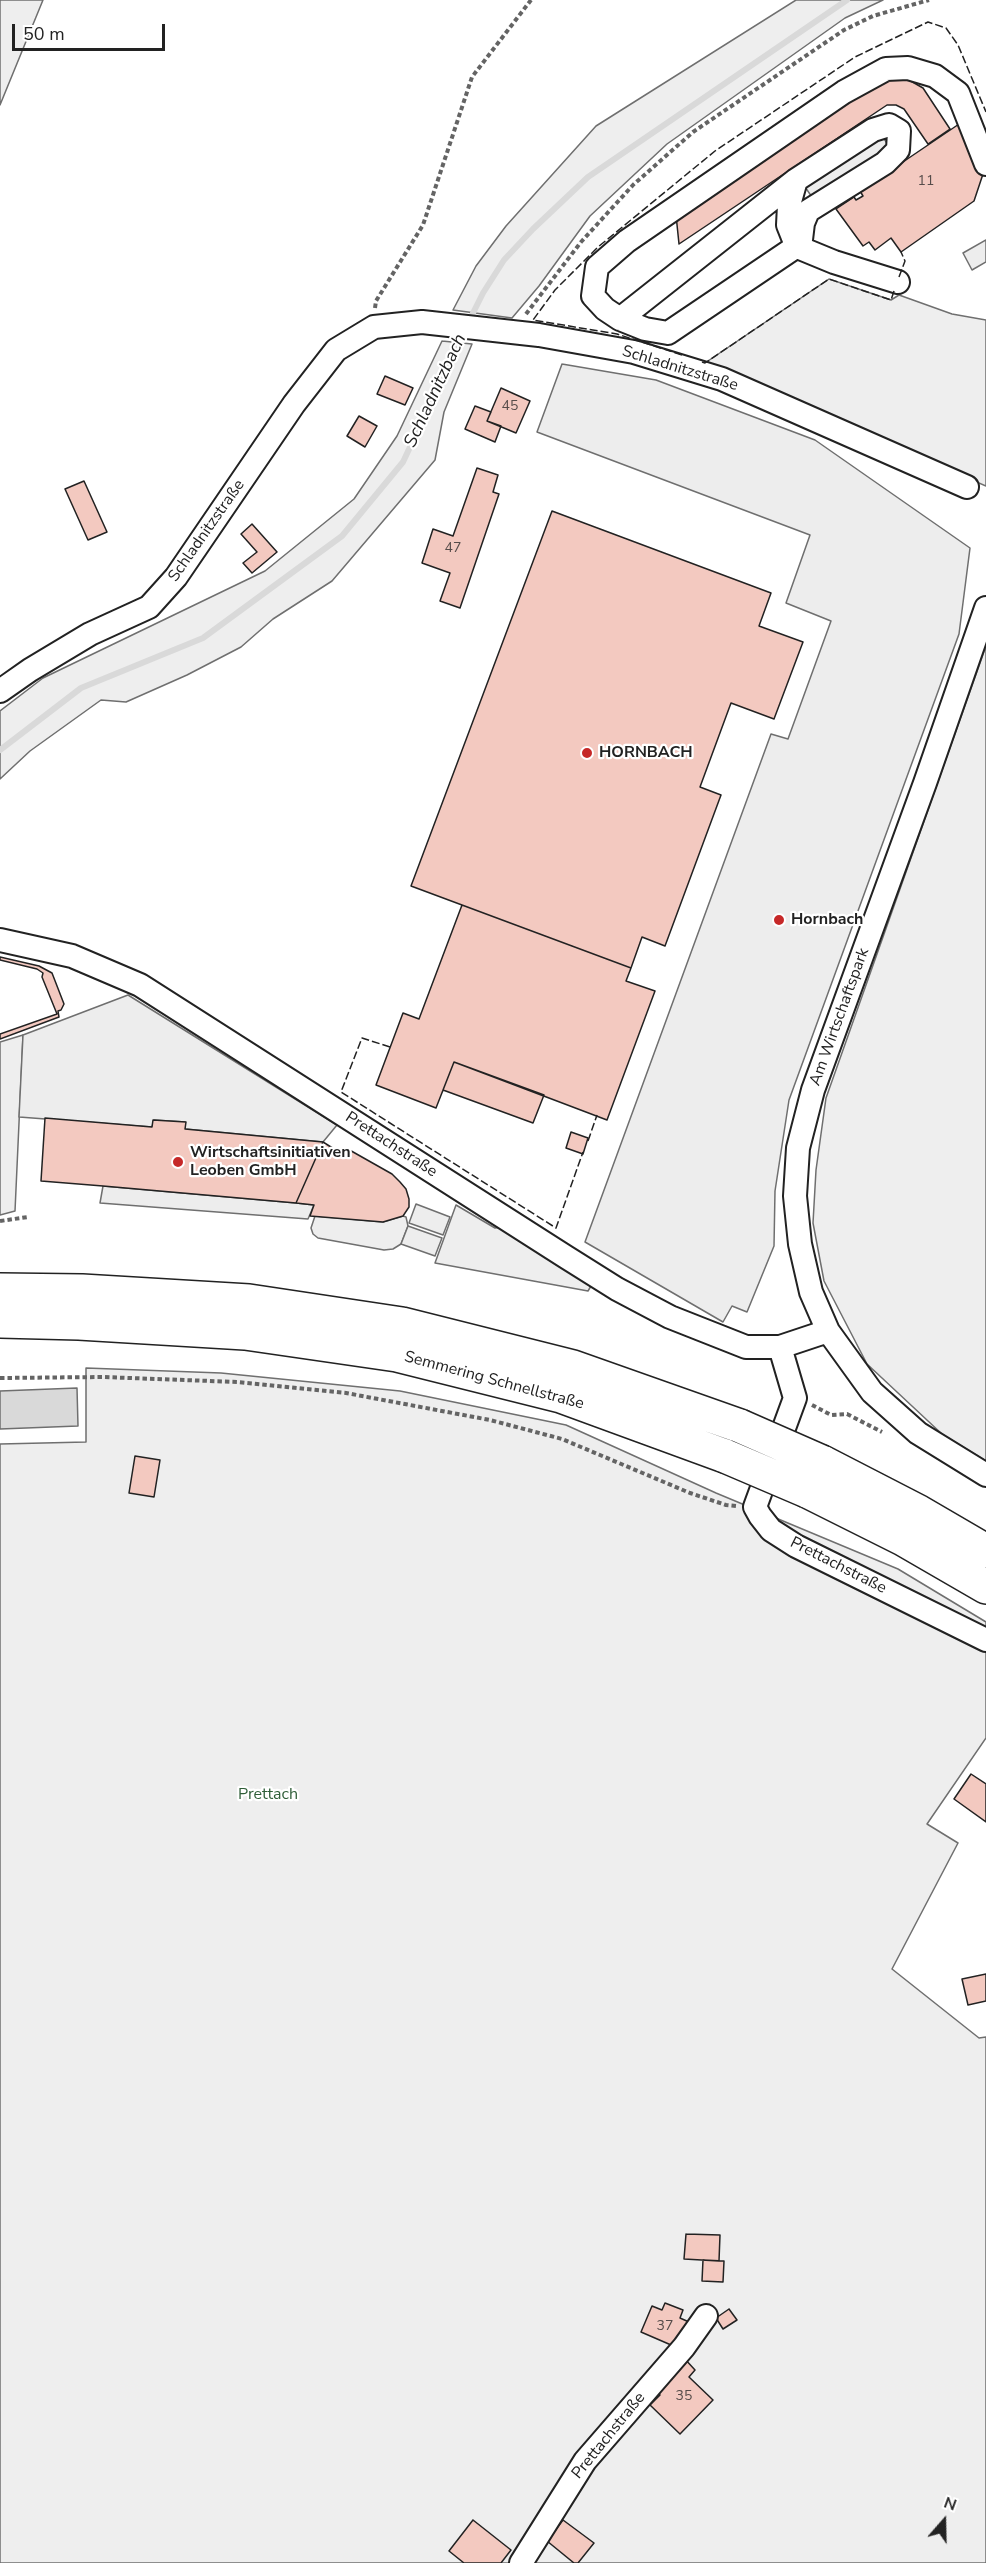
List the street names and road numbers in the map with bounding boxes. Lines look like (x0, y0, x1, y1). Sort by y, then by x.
street label: Schladnitzstraße (620, 342, 740, 396)
street label: Schladnitzstraße (165, 476, 249, 586)
street label: Am Wirtschaftspark (806, 946, 874, 1088)
street label: Prettachstraße (341, 1108, 441, 1182)
street label: Semmering Schnellstraße (402, 1348, 586, 1414)
street label: Prettachstraße (787, 1533, 889, 1599)
street label: Prettachstraße (568, 2389, 650, 2483)

